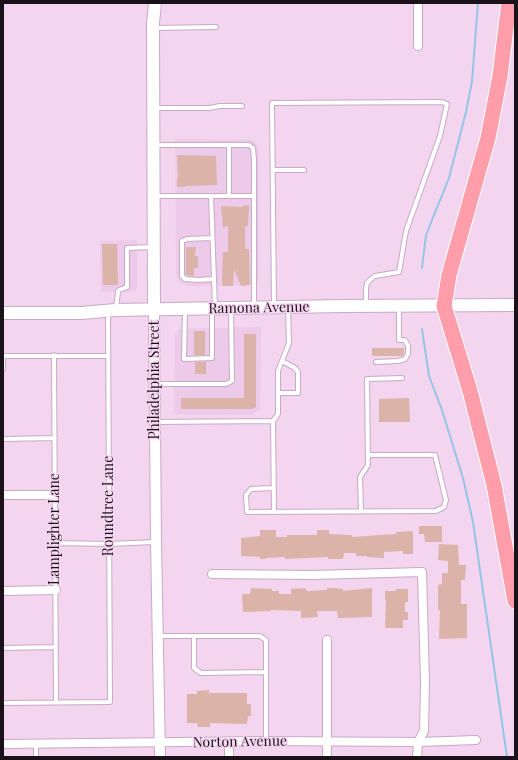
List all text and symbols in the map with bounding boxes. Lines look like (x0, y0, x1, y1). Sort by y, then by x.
street label: Ramona Avenue (208, 299, 310, 317)
street label: Philadelphia Street (147, 320, 163, 440)
street label: Roundtree Lane (101, 456, 117, 556)
street label: Lamplighter Lane (47, 473, 63, 585)
street label: Norton Avenue (193, 733, 287, 751)

